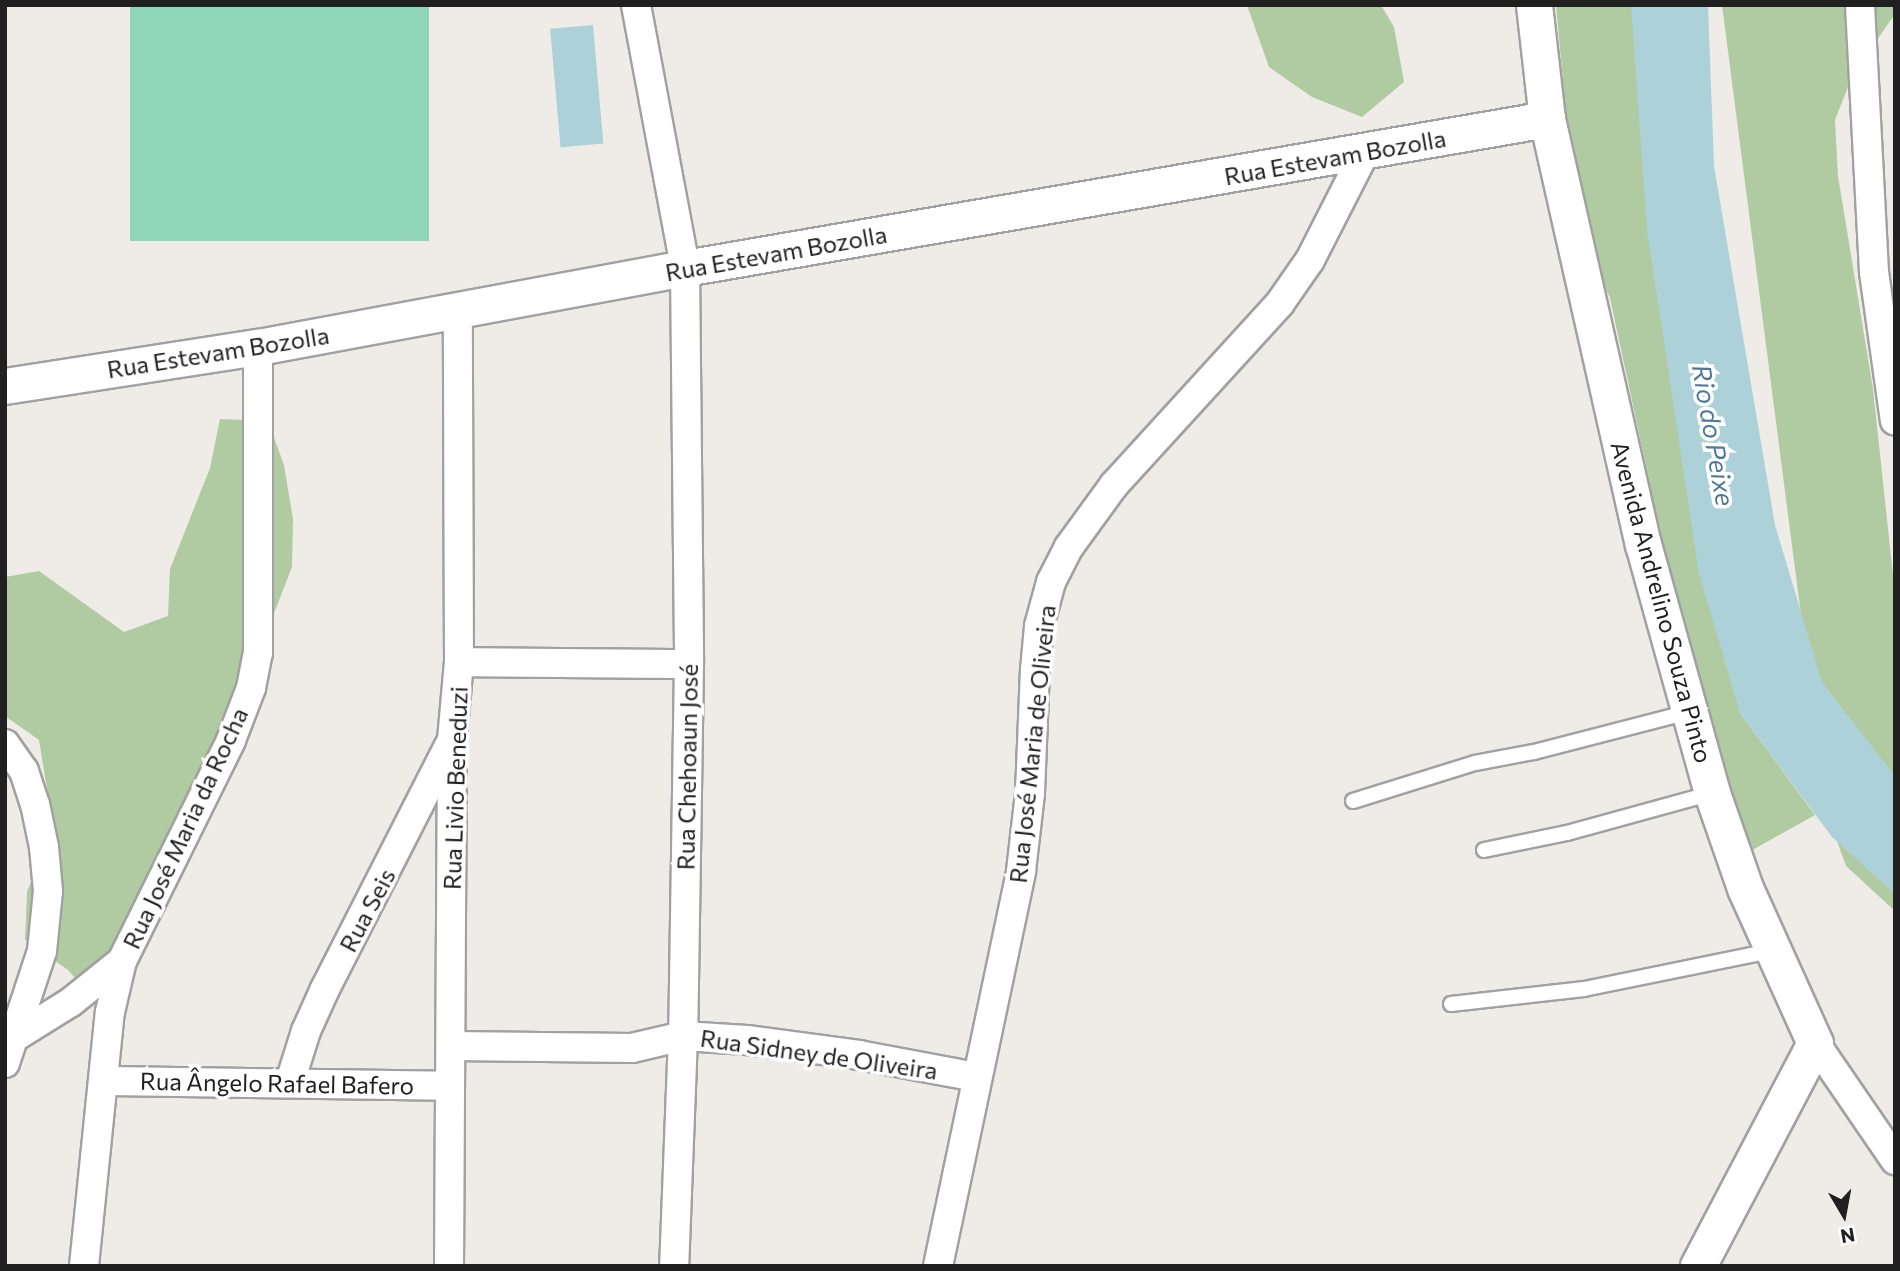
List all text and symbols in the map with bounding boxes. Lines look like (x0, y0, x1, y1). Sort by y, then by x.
street label: Rua Estevam Bozolla (1222, 123, 1448, 191)
street label: Rua Estevam Bozolla (663, 219, 889, 287)
street label: Rua Estevam Bozolla (105, 320, 331, 384)
water label: Rio do Peixe (1686, 362, 1742, 508)
street label: Avenida Andrelino Souza Pinto (1605, 438, 1719, 766)
street label: Rua José Maria de Oliveira (1003, 603, 1061, 885)
street label: Rua Chehoaun José (671, 664, 703, 870)
street label: Rua Livio Beneduzi (437, 686, 473, 890)
street label: Rua José Maria da Rocha (116, 703, 254, 953)
street label: Rua Seis (333, 863, 401, 957)
street label: Rua Sidney de Oliveira (698, 1023, 940, 1085)
street label: Rua Ângelo Rafael Bafero (140, 1066, 414, 1100)
north arrow (1809, 1180, 1879, 1250)
text: N (1839, 1224, 1857, 1249)

